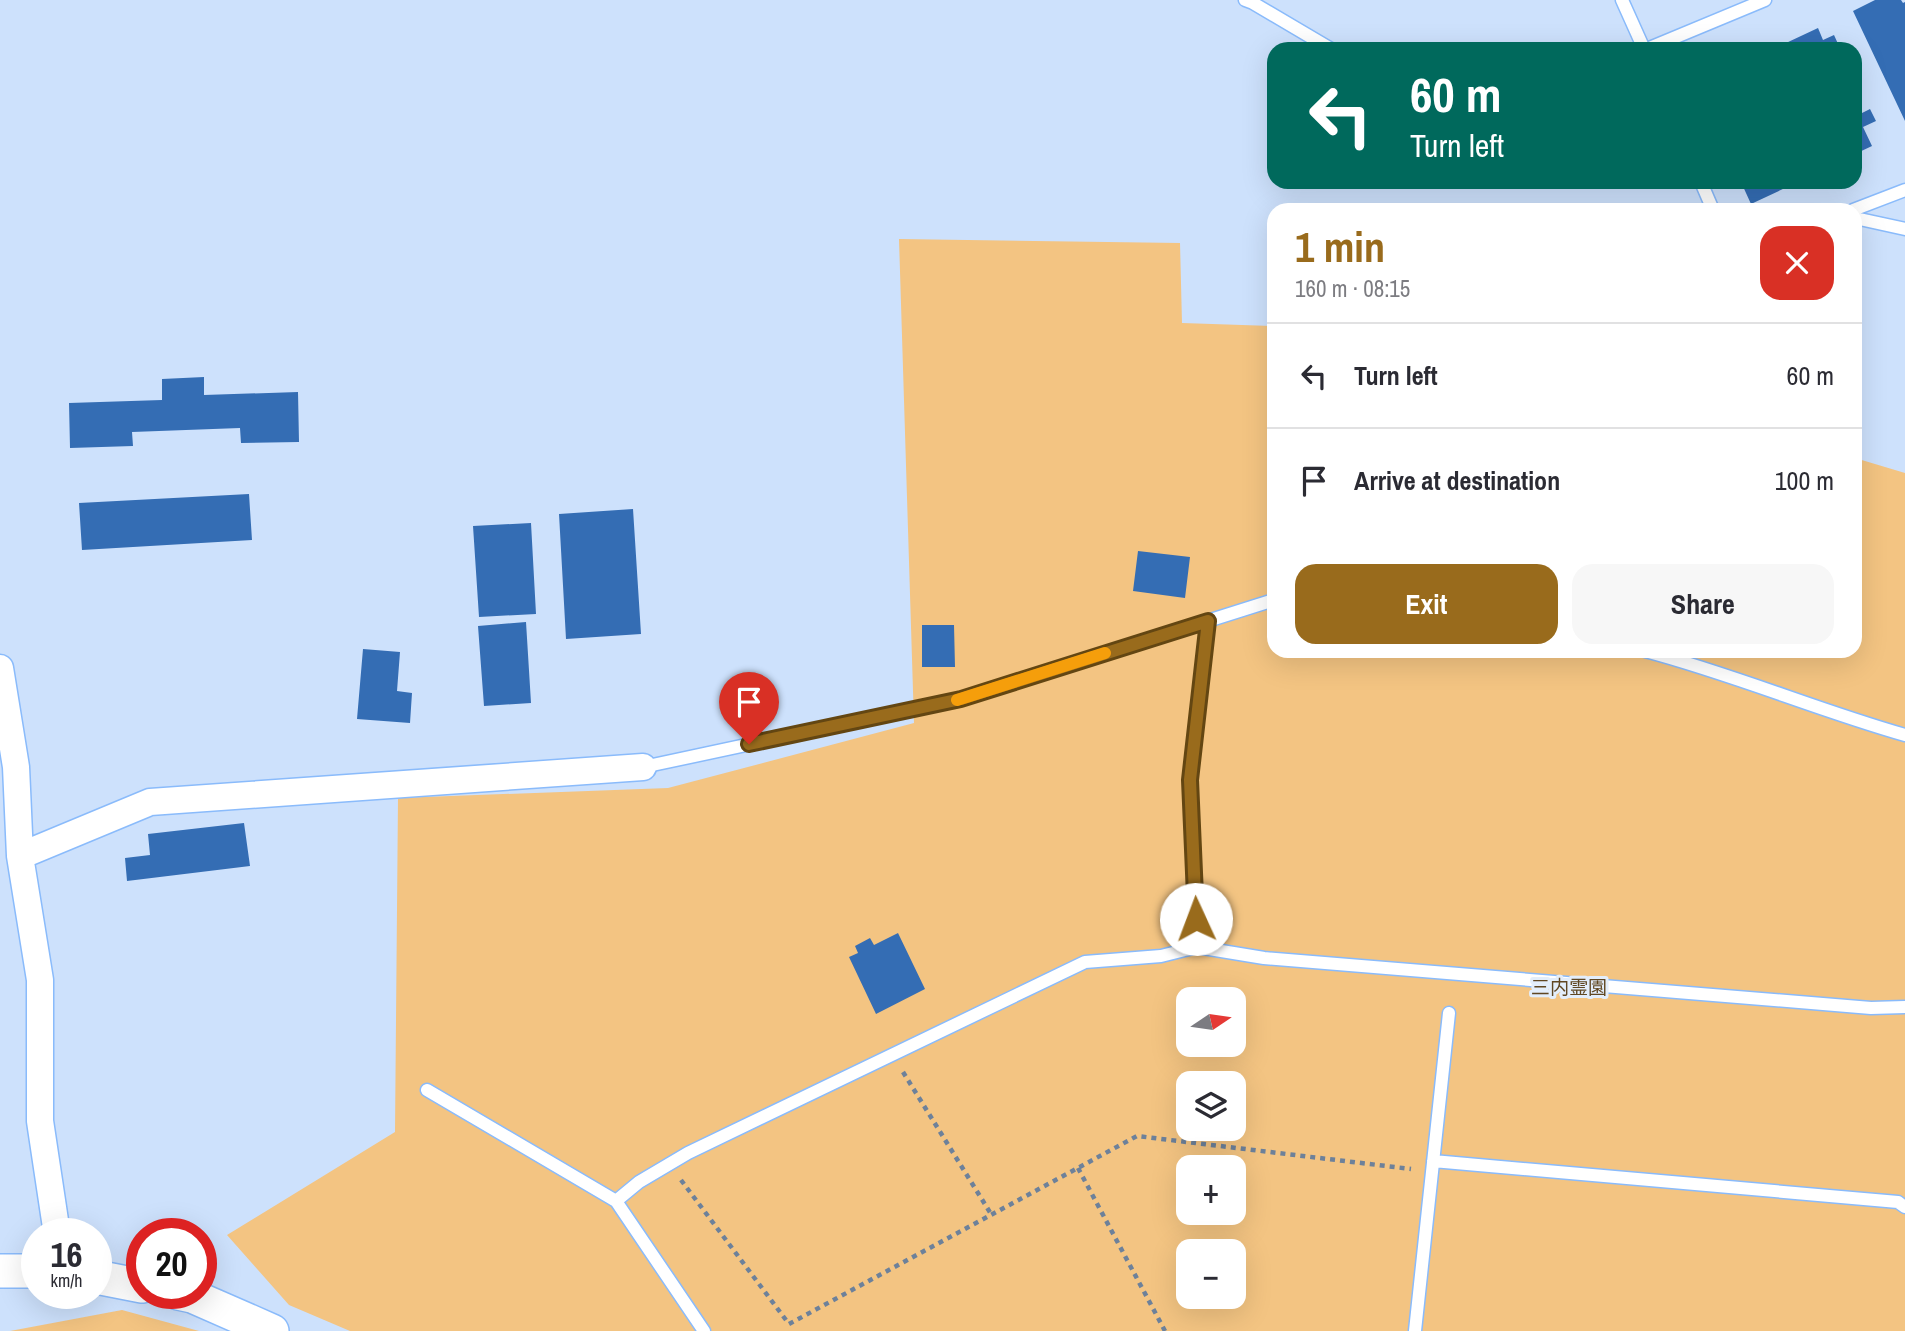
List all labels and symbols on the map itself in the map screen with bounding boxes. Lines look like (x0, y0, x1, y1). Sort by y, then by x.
pin (719, 672, 779, 744)
position arrow (1159, 882, 1233, 956)
park label: 三内霊園 (1531, 974, 1607, 1000)
north arrow (1176, 987, 1246, 1057)
speed limit sign: 20 (126, 1218, 217, 1309)

